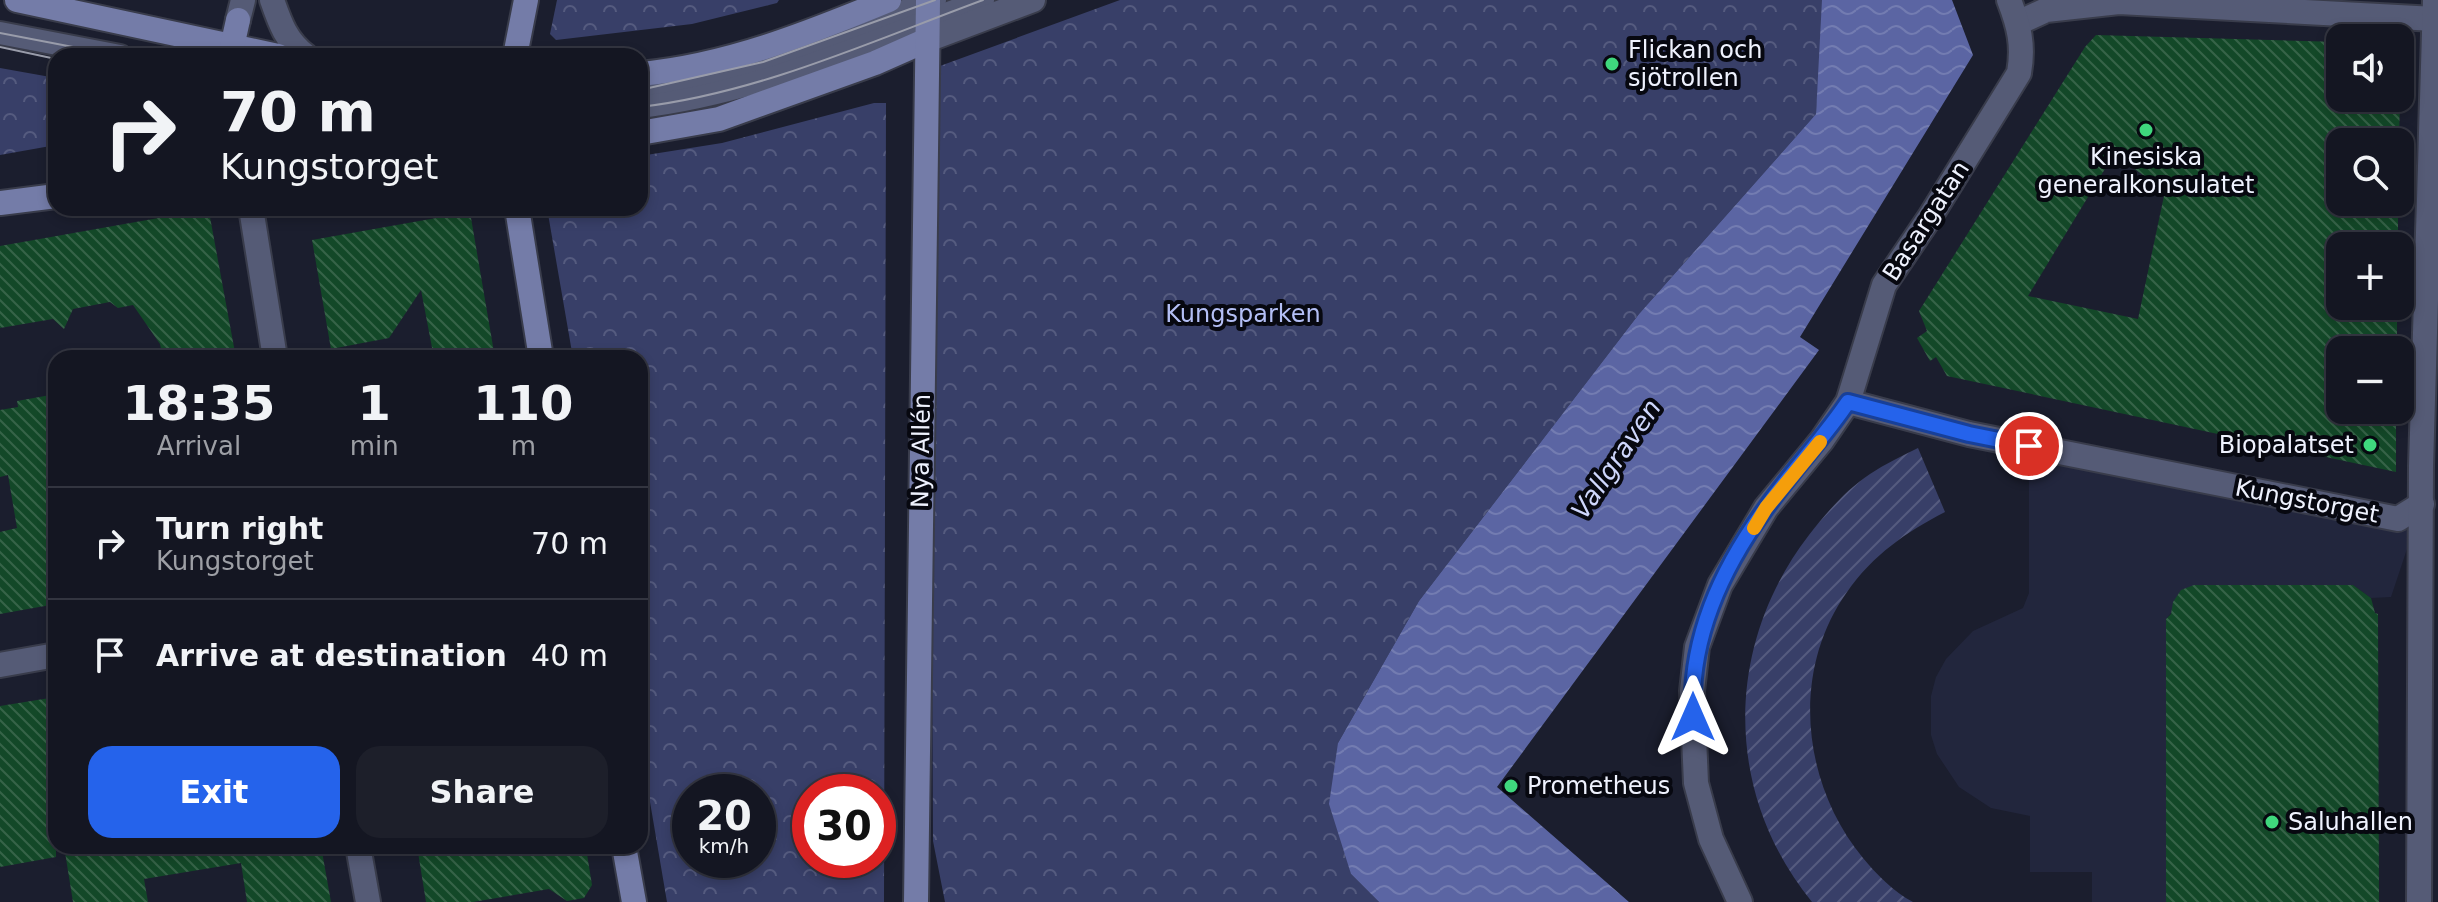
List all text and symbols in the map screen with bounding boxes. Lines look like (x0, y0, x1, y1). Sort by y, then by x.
map controls (2326, 24, 2414, 424)
button: sound (2326, 24, 2414, 112)
place label: Flickan och sjötrollen (1628, 36, 1762, 92)
marker: Flickan och sjötrollen (1603, 55, 1621, 73)
text: 70 m (220, 79, 376, 144)
icon: right (88, 80, 192, 184)
marker: Kinesiska generalkonsulatet (2137, 121, 2155, 139)
button: search (2326, 128, 2414, 216)
place label: Kinesiska generalkonsulatet (2038, 143, 2254, 199)
text: Kungstorget (220, 146, 438, 187)
street label: Basargatan (1877, 156, 1975, 286)
button: + (2326, 232, 2414, 320)
park label: Kungsparken (1165, 300, 1321, 328)
button: − (2326, 336, 2414, 424)
text: 18:35 (122, 375, 275, 431)
text: 1 (358, 375, 391, 431)
text: 110 (473, 375, 573, 431)
street label: Nya Allén (906, 394, 936, 508)
water label: Vallgraven (1565, 394, 1667, 524)
pin (1995, 412, 2063, 480)
icon: arrive (2007, 424, 2051, 468)
text: Arrival (157, 431, 241, 461)
text: min (350, 431, 399, 461)
text: m (511, 431, 536, 461)
place label: Biopalatset (2219, 431, 2354, 459)
marker: Biopalatset (2361, 436, 2379, 454)
street label: Kungstorget (2233, 473, 2381, 529)
text: Turn right (156, 511, 323, 546)
icon: right (88, 521, 132, 565)
text: 70 m (531, 526, 608, 561)
text: Kungstorget (156, 546, 314, 576)
icon: arrive (88, 633, 132, 677)
text: Arrive at destination (156, 638, 507, 673)
text: 40 m (531, 638, 608, 673)
position arrow (1651, 675, 1735, 759)
button: Exit (88, 746, 340, 838)
button: Share (356, 746, 608, 838)
place label: Prometheus (1527, 772, 1670, 800)
speed limit sign: 30 (792, 774, 896, 878)
marker: Prometheus (1502, 777, 1520, 795)
text: 20 (696, 793, 752, 839)
place label: Saluhallen (2288, 808, 2413, 836)
marker: Saluhallen (2263, 813, 2281, 831)
text: km/h (699, 834, 749, 858)

